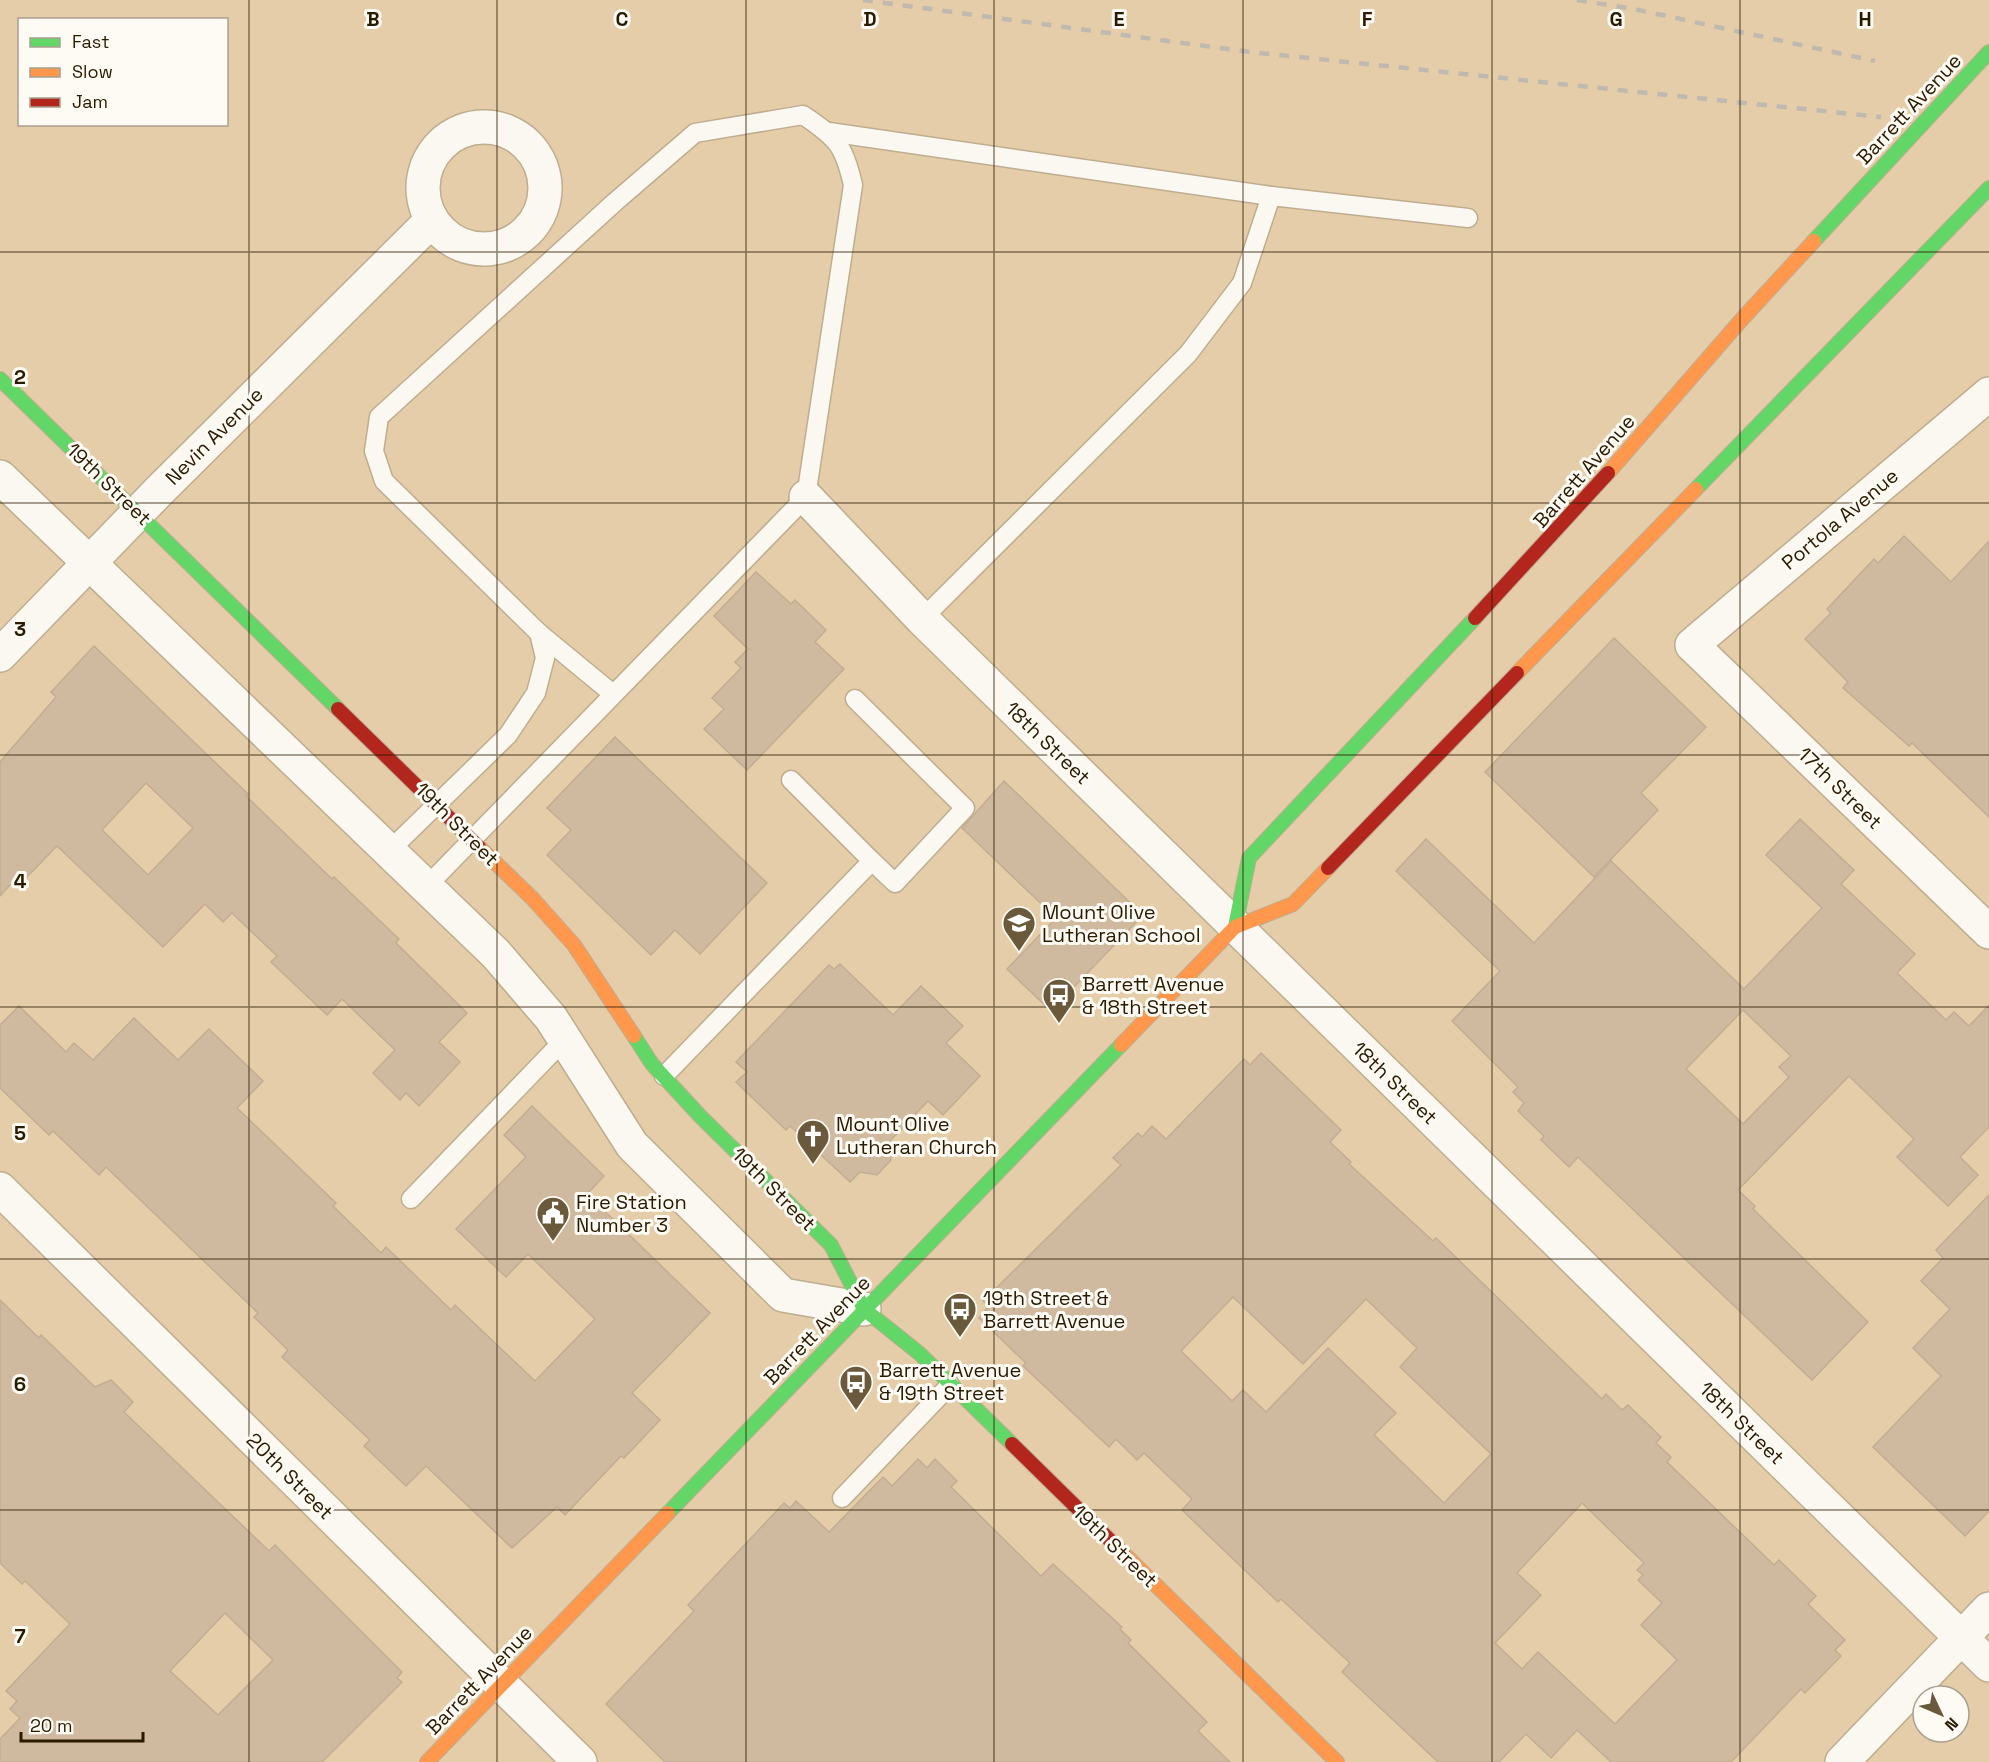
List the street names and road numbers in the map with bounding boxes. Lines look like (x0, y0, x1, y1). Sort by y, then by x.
street label: Barrett Avenue (1851, 48, 1967, 170)
street label: Nevin Avenue (159, 381, 269, 491)
street label: Barrett Avenue (1527, 409, 1641, 533)
street label: 19th Street (61, 437, 157, 531)
street label: Portola Avenue (1776, 463, 1904, 575)
street label: 18th Street (1000, 696, 1096, 790)
street label: 17th Street (1792, 741, 1888, 835)
street label: 19th Street (410, 777, 504, 871)
street label: 18th Street (1347, 1036, 1443, 1130)
street label: 19th Street (727, 1142, 821, 1236)
street label: Barrett Avenue (758, 1270, 876, 1390)
street label: 18th Street (1694, 1376, 1790, 1470)
street label: 20th Street (241, 1427, 339, 1525)
street label: 19th Street (1067, 1499, 1163, 1593)
street label: Barrett Avenue (420, 1620, 538, 1740)

